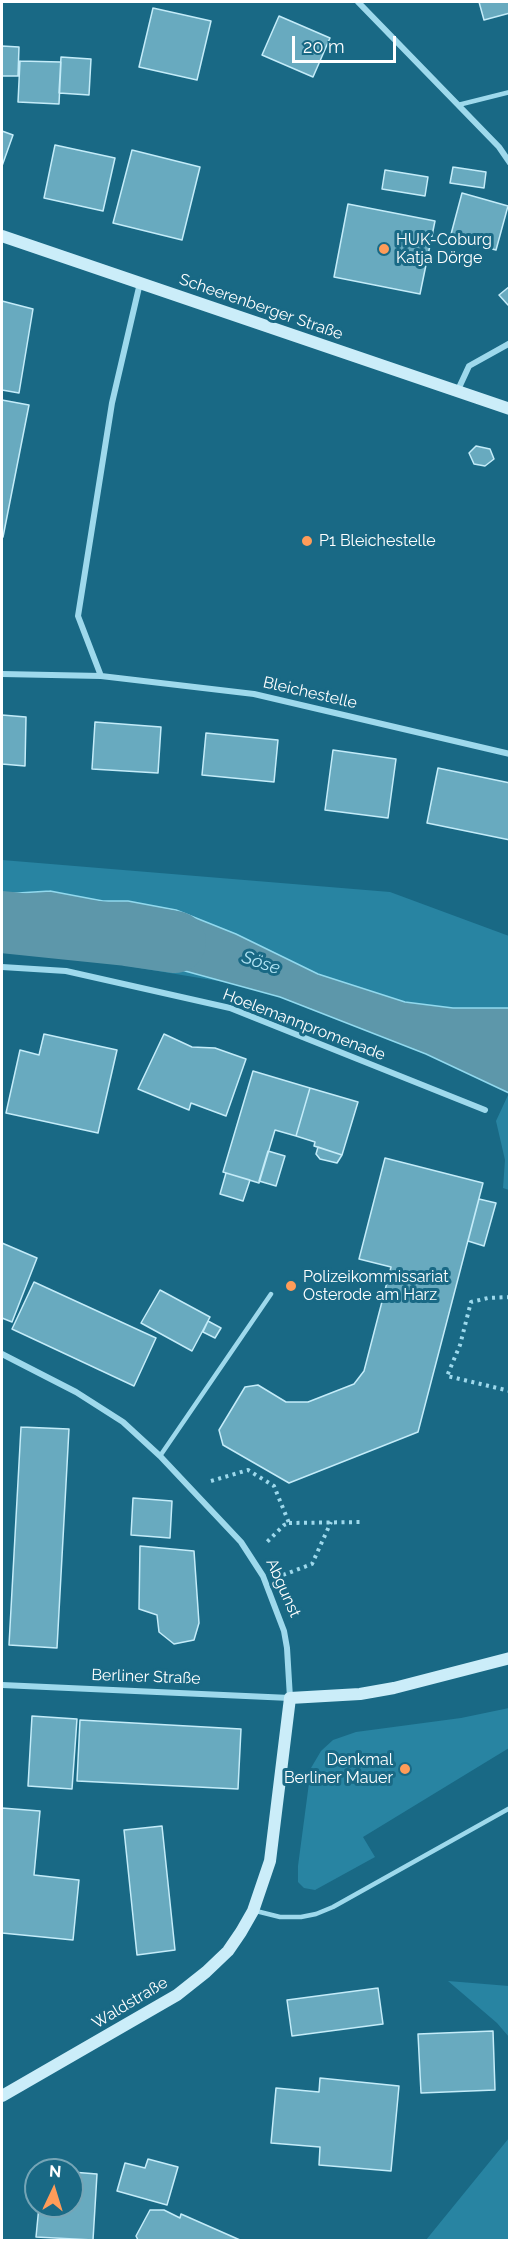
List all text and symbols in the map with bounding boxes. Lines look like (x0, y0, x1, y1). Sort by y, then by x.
scale bar (295, 24, 398, 62)
text: 20 m (303, 36, 345, 57)
place label: HUK-Coburg Katja Dörge (396, 230, 492, 268)
marker: HUK-Coburg Katja Dörge (377, 242, 391, 256)
street label: Scheerenberger Straße (177, 270, 345, 344)
place label: P1 Bleichestelle (319, 531, 436, 551)
marker: P1 Bleichestelle (300, 534, 314, 548)
street label: Bleichestelle (261, 673, 359, 713)
water label: Söse (239, 946, 283, 980)
street label: Hoelemannpromenade (220, 985, 388, 1065)
place label: Polizeikommissariat Osterode am Harz (303, 1267, 448, 1305)
marker: Polizeikommissariat Osterode am Harz (284, 1279, 298, 1293)
street label: Abgunst (262, 1556, 304, 1620)
street label: Berliner Straße (91, 1665, 201, 1689)
place label: Denkmal Berliner Mauer (284, 1750, 393, 1788)
marker: Denkmal Berliner Mauer (398, 1762, 412, 1776)
street label: Waldstraße (89, 1973, 171, 2033)
north arrow (24, 2158, 84, 2218)
text: N (48, 2162, 62, 2181)

